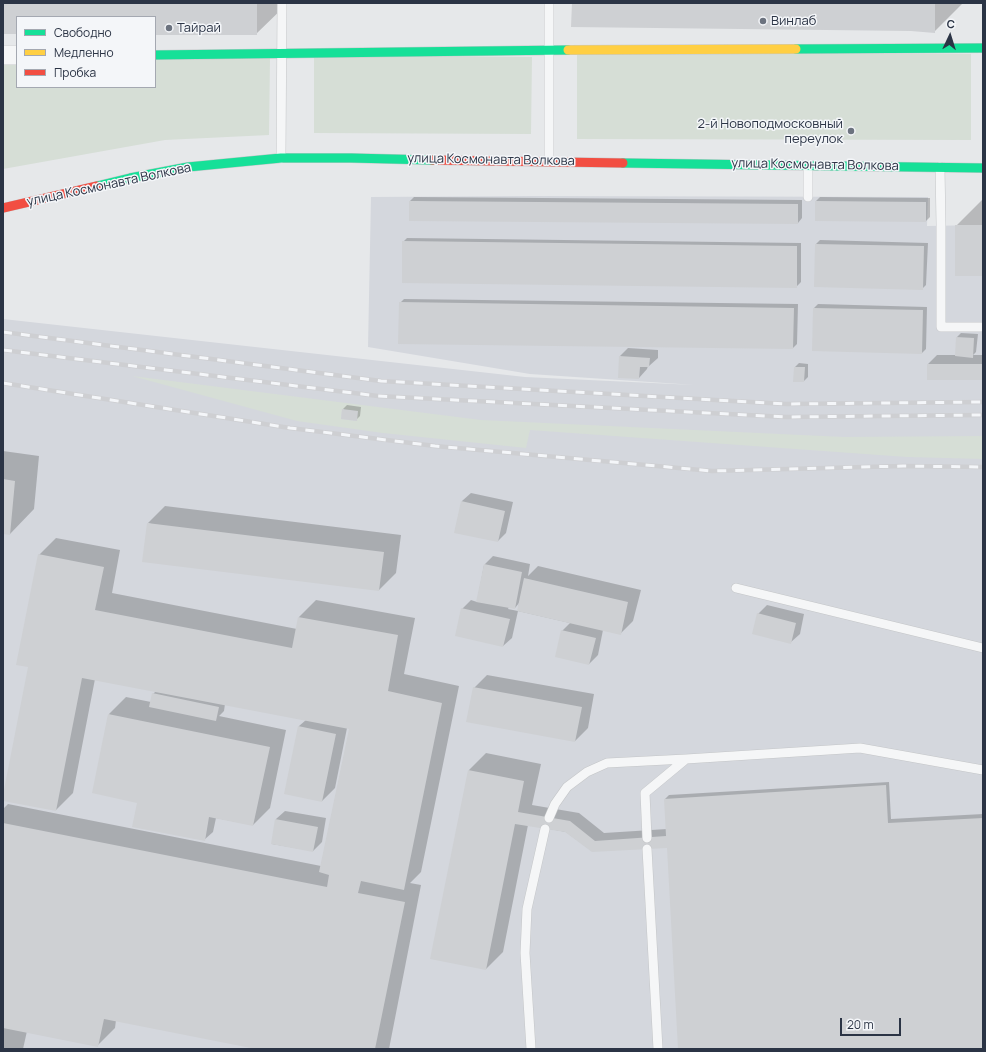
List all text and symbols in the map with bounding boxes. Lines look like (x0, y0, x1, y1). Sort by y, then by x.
place label: Винлаб (771, 13, 816, 29)
legend (16, 16, 156, 88)
marker: Винлаб (758, 16, 768, 26)
north arrow (930, 16, 970, 56)
text: С (946, 16, 955, 31)
place label: Тайрай (177, 20, 221, 36)
marker: Тайрай (164, 23, 174, 33)
text: Свободно (54, 24, 112, 41)
text: Медленно (54, 44, 114, 61)
text: Пробка (54, 64, 96, 81)
place label: 2-й Новоподмосковный переулок (697, 116, 843, 147)
marker: 2-й Новоподмосковный переулок (846, 126, 856, 136)
street label: улица Космонавта Волкова (407, 151, 575, 169)
street label: улица Космонавта Волкова (731, 156, 899, 174)
street label: улица Космонавта Волкова (25, 160, 193, 210)
scale bar (842, 1010, 903, 1036)
text: 20 m (847, 1016, 874, 1033)

